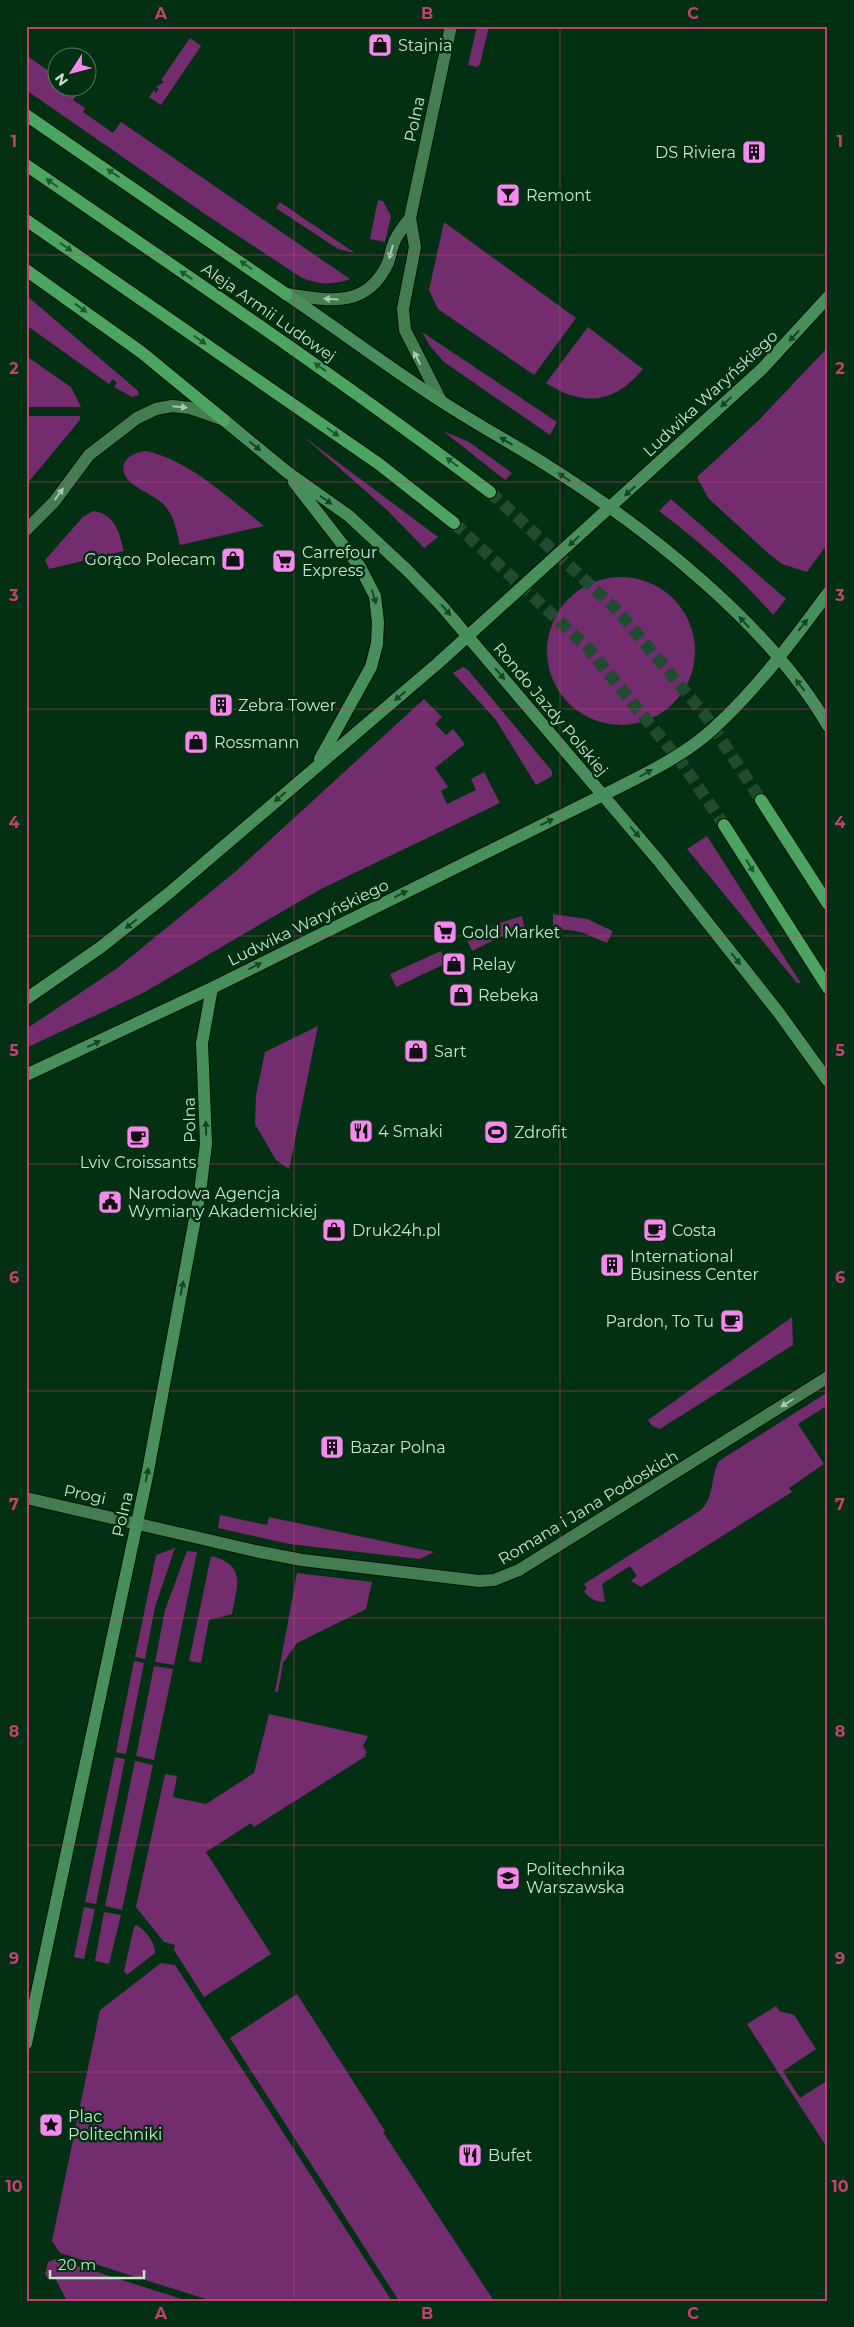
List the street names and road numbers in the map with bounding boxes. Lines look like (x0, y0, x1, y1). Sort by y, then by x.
street label: Polna (400, 95, 429, 144)
street label: Aleja Armii Ludowej (198, 259, 339, 366)
street label: Ludwika Waryńskiego (639, 326, 781, 461)
street label: Rondo Jazdy Polskiej (489, 639, 612, 780)
street label: Ludwika Waryńskiego (225, 875, 392, 970)
street label: Polna (180, 1097, 199, 1143)
street label: Romana i Jana Podoskich (495, 1446, 682, 1569)
street label: Progi (62, 1481, 108, 1508)
street label: Polna (108, 1490, 137, 1539)

